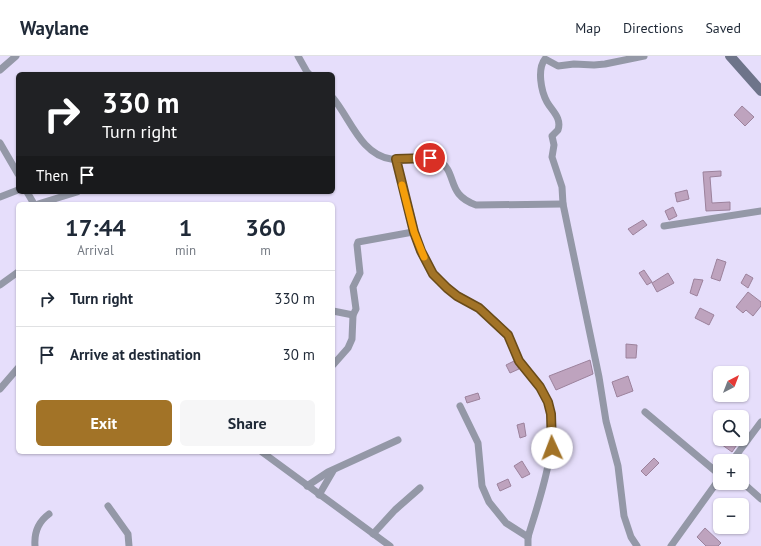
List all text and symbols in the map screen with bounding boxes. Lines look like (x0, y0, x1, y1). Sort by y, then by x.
text: Waylane (20, 16, 89, 40)
text: Map (575, 19, 601, 37)
text: Directions (623, 19, 683, 37)
text: Saved (705, 19, 741, 37)
text: 330 m (102, 84, 179, 121)
icon: right (36, 88, 88, 140)
text: Turn right (102, 120, 177, 143)
pin (413, 141, 447, 175)
icon: arrive (419, 147, 441, 169)
icon: arrive (76, 164, 98, 186)
text: Then (36, 166, 68, 185)
text: 17:44 (65, 212, 126, 243)
text: 1 (179, 212, 192, 243)
text: 360 (245, 212, 286, 243)
text: Arrival (77, 242, 114, 259)
text: min (175, 242, 196, 259)
text: m (260, 242, 271, 259)
icon: right (36, 288, 58, 310)
text: Turn right (70, 289, 133, 308)
text: 330 m (274, 289, 315, 308)
icon: arrive (36, 344, 58, 366)
text: Arrive at destination (70, 345, 201, 364)
text: 30 m (282, 345, 315, 364)
north arrow (713, 366, 749, 402)
map controls (713, 366, 749, 534)
button: Exit (36, 400, 172, 446)
button: Share (180, 400, 315, 446)
button: search (713, 410, 749, 446)
position arrow (531, 427, 573, 469)
button: + (713, 454, 749, 490)
button: − (713, 498, 749, 534)

